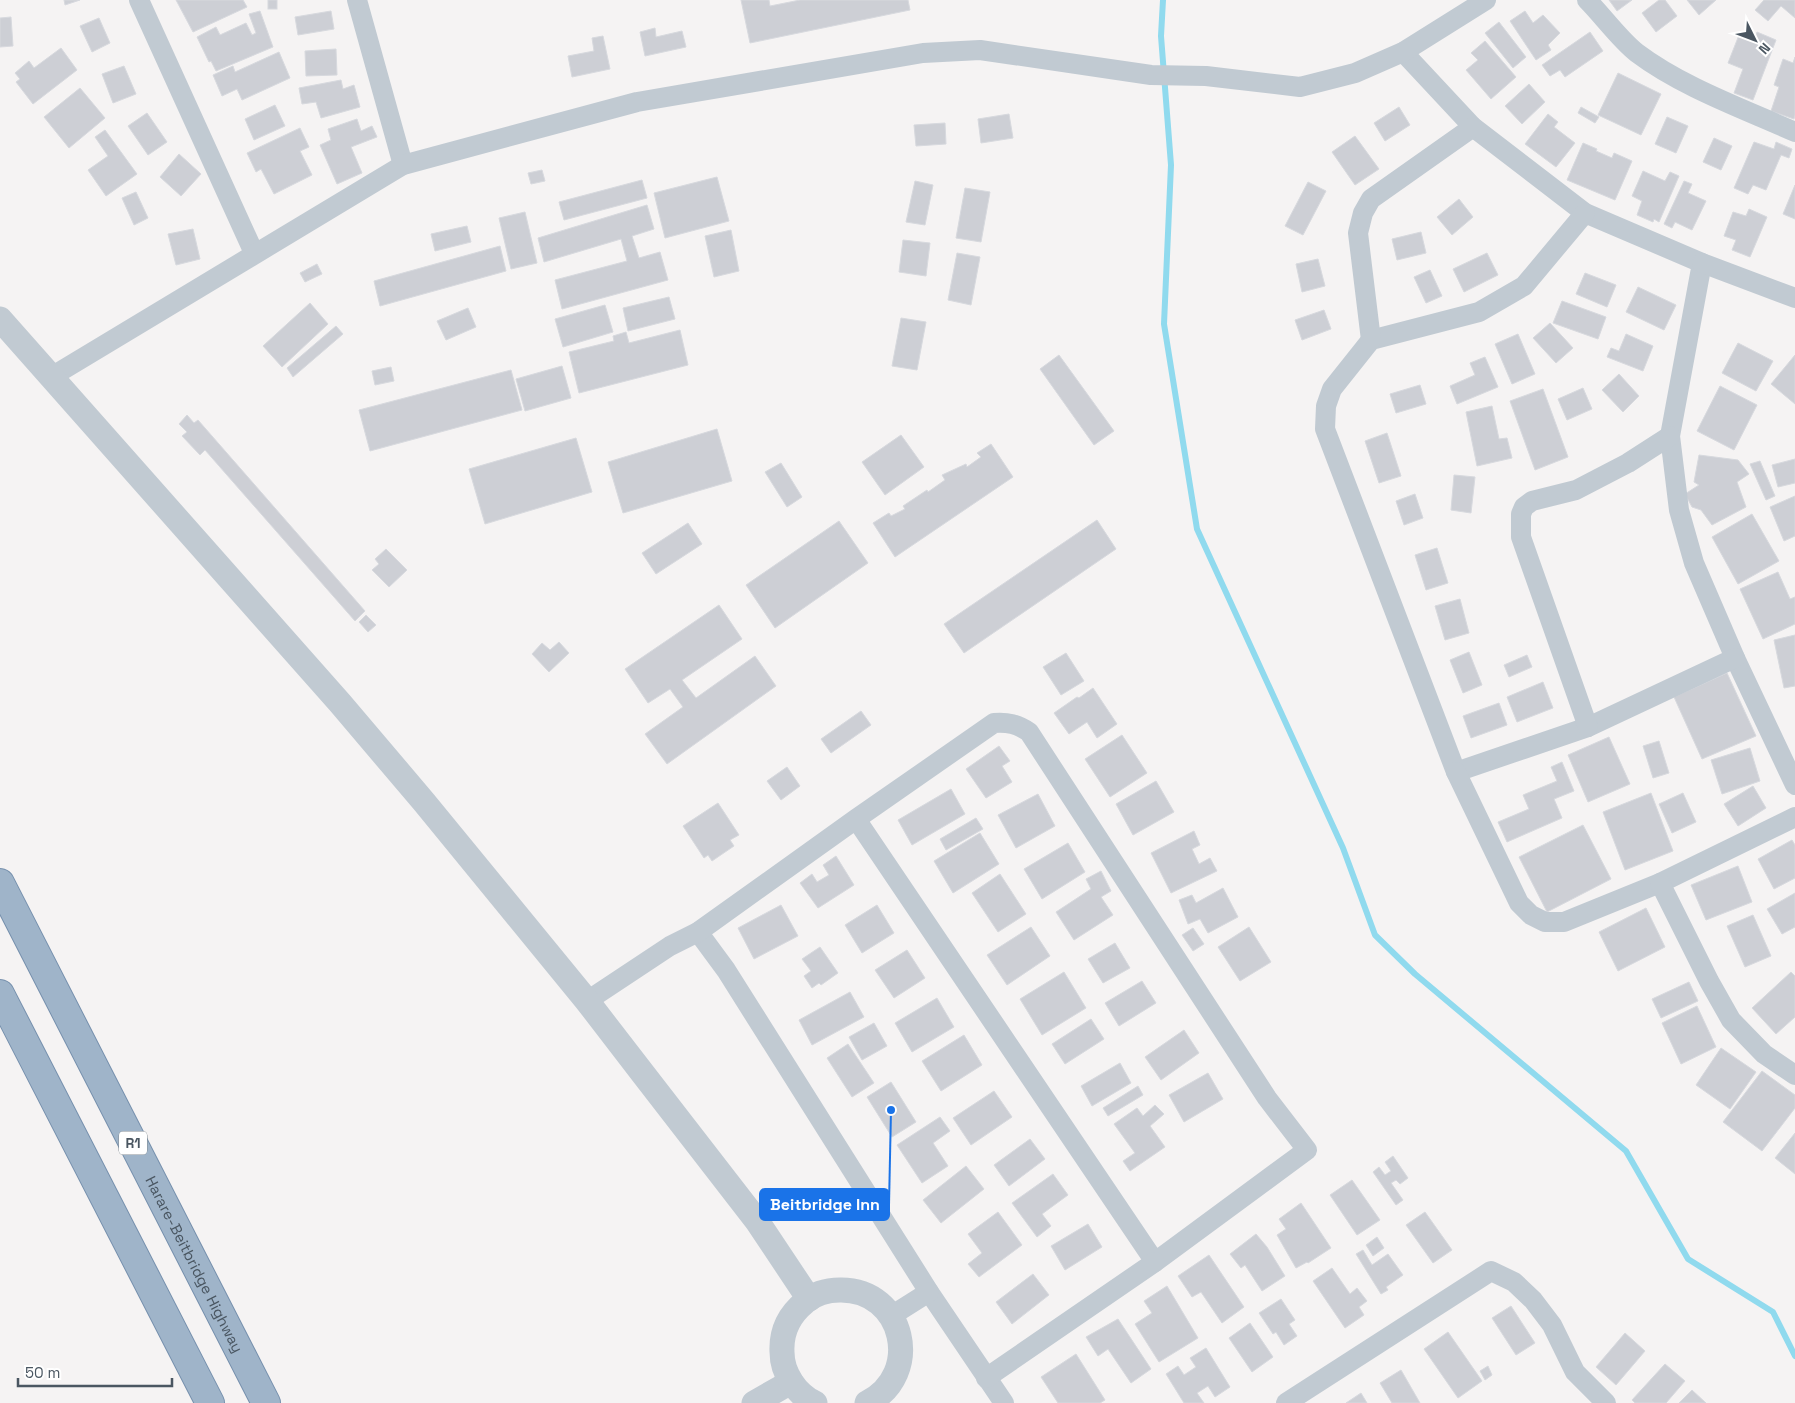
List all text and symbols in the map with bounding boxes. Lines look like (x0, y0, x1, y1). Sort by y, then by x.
north arrow (1730, 15, 1780, 65)
text: N (1755, 39, 1774, 58)
road number: R1 (119, 1132, 147, 1154)
street label: Harare-Beitbridge Highway (142, 1172, 248, 1356)
callout: Beitbridge Inn (760, 1189, 889, 1220)
text: Beitbridge Inn (770, 1194, 880, 1215)
scale bar (18, 1356, 171, 1388)
text: 50 m (25, 1363, 60, 1382)

